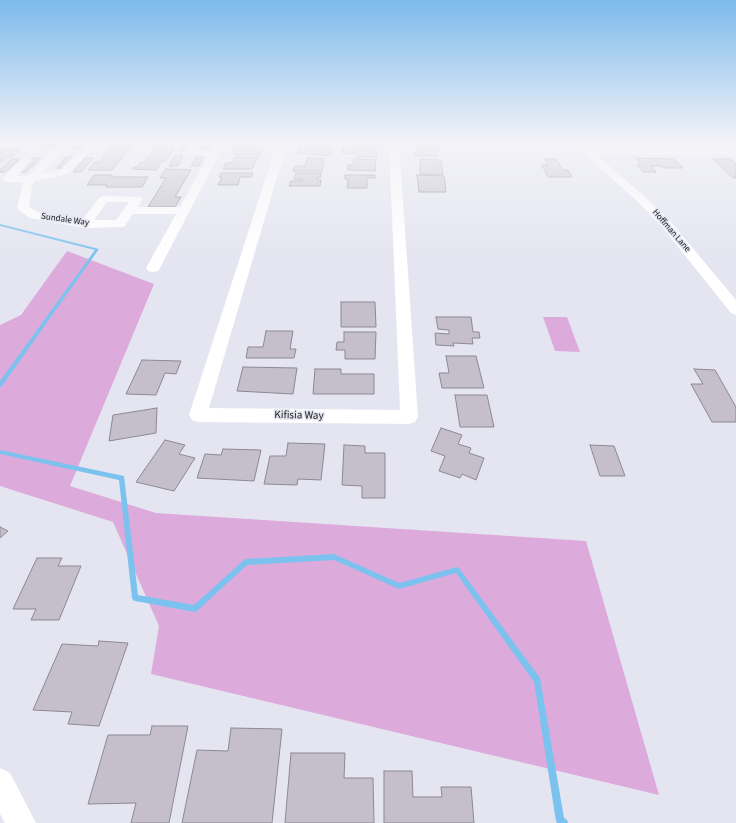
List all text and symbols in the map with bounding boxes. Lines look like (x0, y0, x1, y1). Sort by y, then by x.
street label: Hoffman Lane (650, 207, 692, 255)
street label: Sundale Way (40, 211, 90, 229)
street label: Kifisia Way (274, 409, 324, 423)

